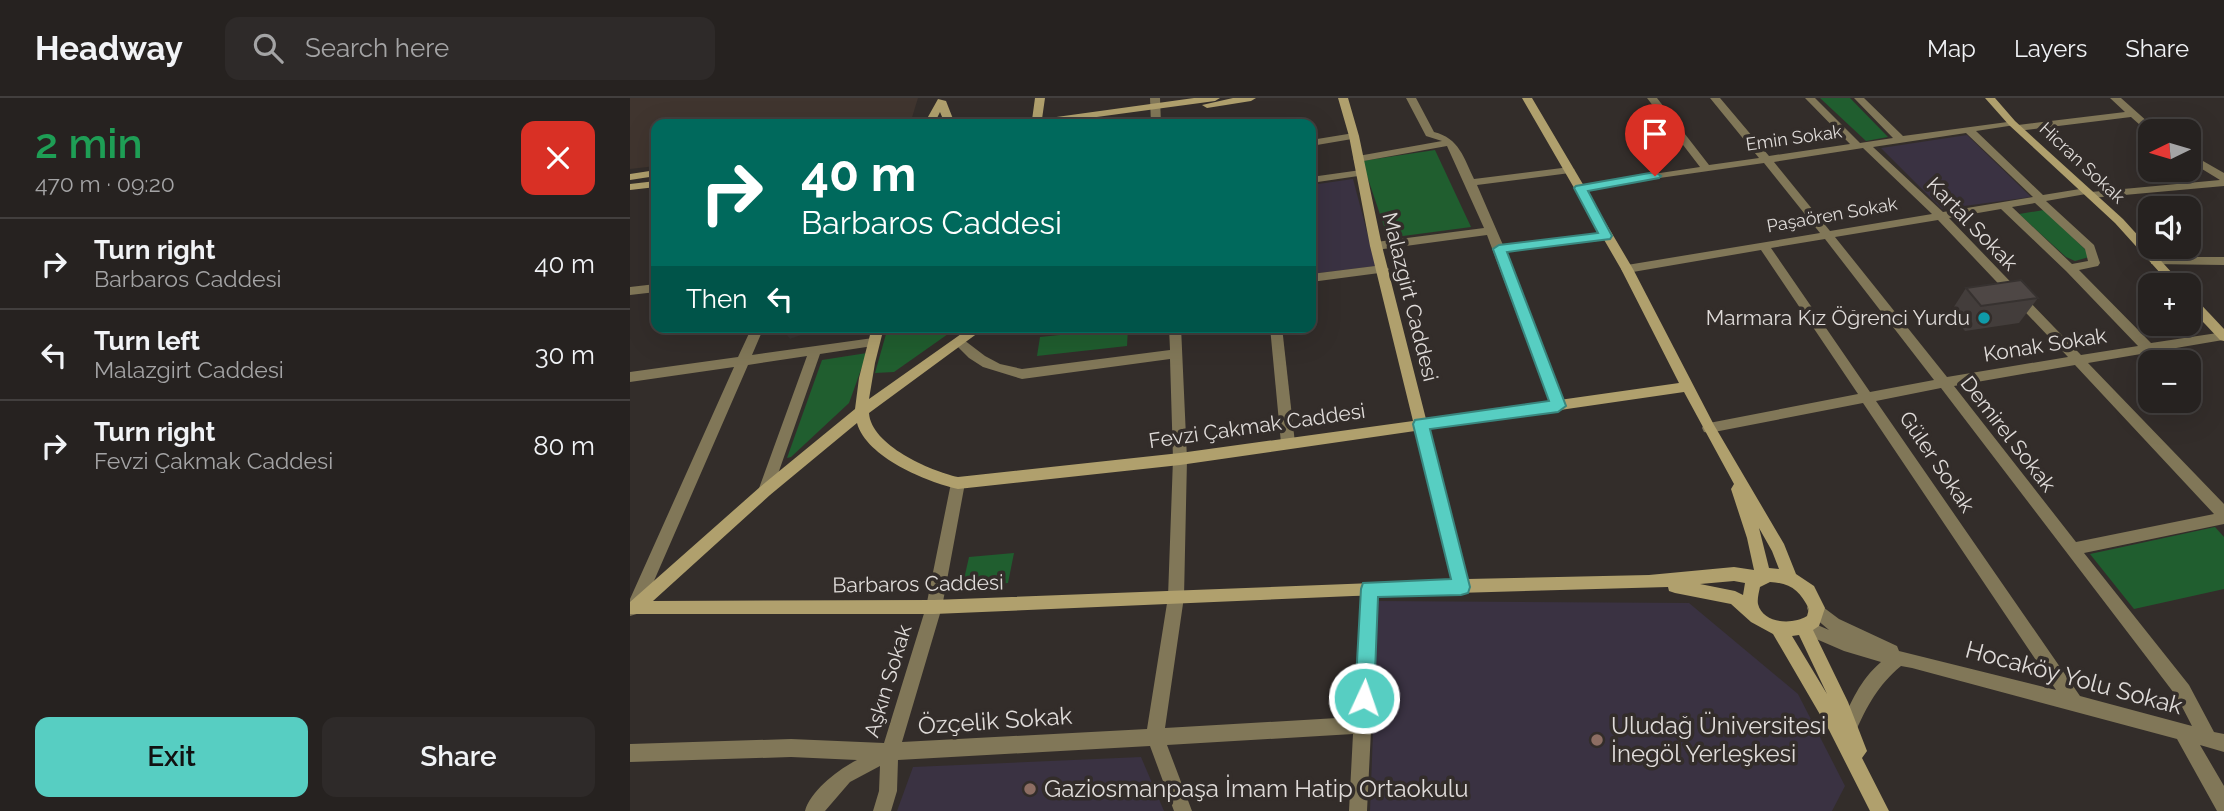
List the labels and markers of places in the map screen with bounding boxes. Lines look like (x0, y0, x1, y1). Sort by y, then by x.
pin (1625, 104, 1685, 176)
place label: Marmara Kız Öğrenci Yurdu (1706, 305, 1970, 330)
marker: Marmara Kız Öğrenci Yurdu (1976, 310, 1992, 326)
place label: Uludağ Üniversitesi İnegöl Yerleşkesi (1611, 711, 1826, 768)
marker: Uludağ Üniversitesi İnegöl Yerleşkesi (1589, 732, 1605, 748)
place label: Gaziosmanpaşa İmam Hatip Ortaokulu (1044, 774, 1469, 803)
marker: Gaziosmanpaşa İmam Hatip Ortaokulu (1022, 781, 1038, 797)

